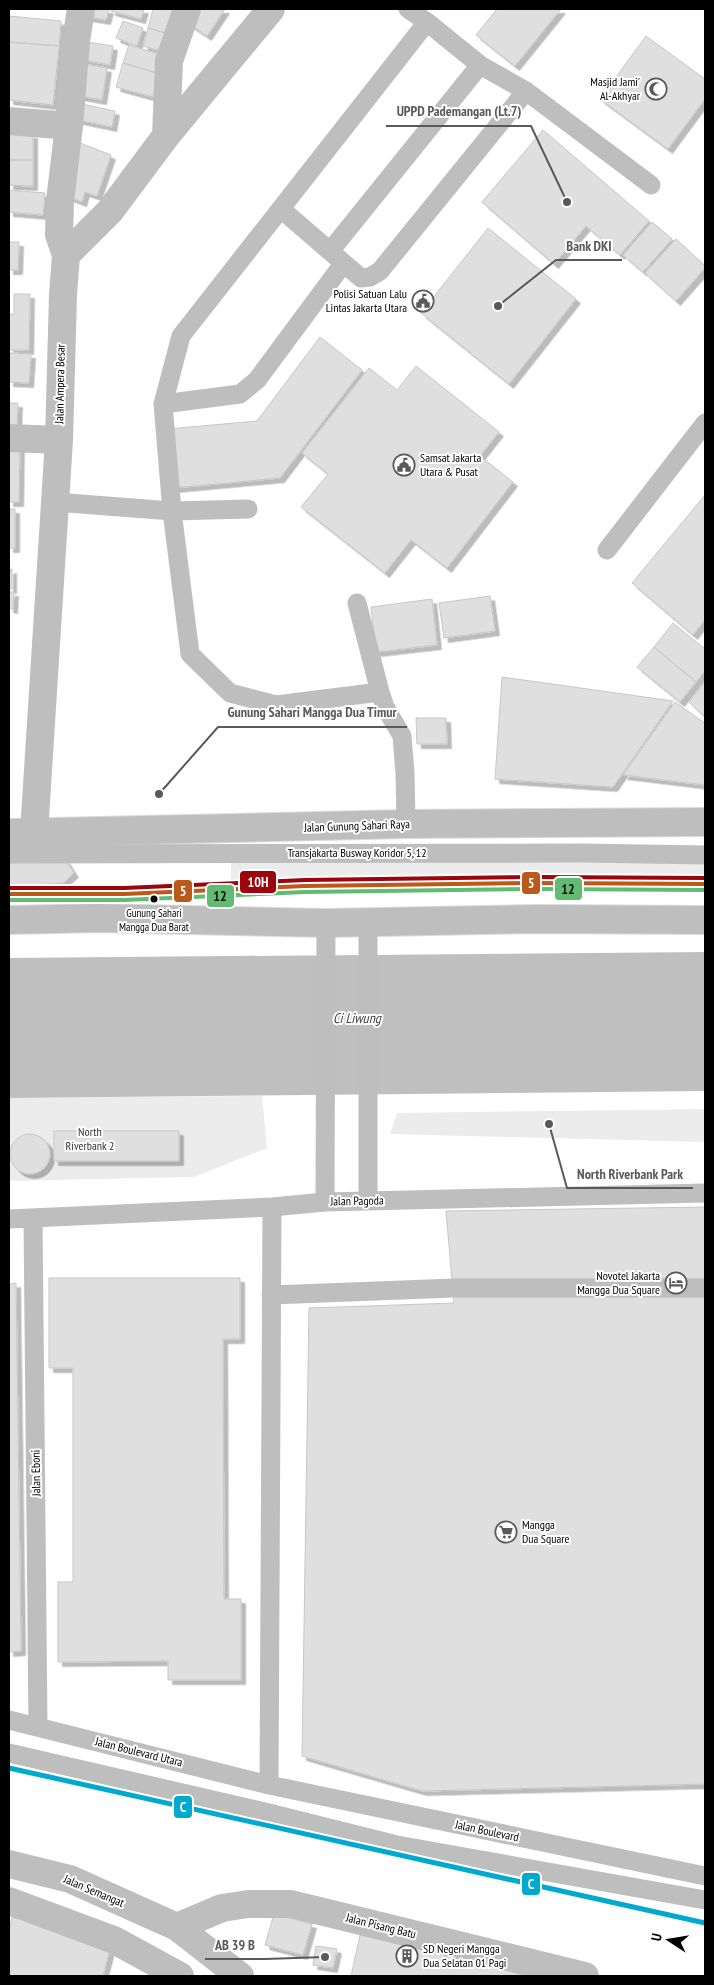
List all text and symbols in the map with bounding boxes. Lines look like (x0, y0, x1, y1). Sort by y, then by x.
place label: Masjid Jami' Al-Akhyar (590, 74, 641, 103)
mosque icon: Masjid Jami' Al-Akhyar (644, 77, 668, 101)
callout: UPPD Pademangan (Lt.7) (386, 97, 531, 126)
text: UPPD Pademangan (Lt.7) (397, 102, 521, 120)
callout: Bank DKI (556, 231, 622, 260)
text: Bank DKI (566, 237, 612, 255)
place label: Polisi Satuan Lalu Lintas Jakarta Utara (326, 286, 407, 315)
public building icon: Polisi Satuan Lalu Lintas Jakarta Utara (411, 289, 435, 313)
street label: Jalan Ampera Besar (51, 343, 68, 425)
place label: Samsat Jakarta Utara & Pusat (420, 450, 481, 479)
public building icon: Samsat Jakarta Utara & Pusat (392, 453, 416, 477)
callout: Gunung Sahari Mangga Dua Timur (218, 698, 407, 727)
text: Gunung Sahari Mangga Dua Timur (227, 703, 397, 721)
street label: Jalan Gunung Sahari Raya (303, 816, 410, 835)
street label: Transjakarta Busway Koridor 5, 12 (287, 845, 427, 860)
line badge: 10H (239, 870, 277, 894)
line badge: 5 (521, 871, 541, 895)
text: 10H (248, 873, 268, 891)
text: 5 (528, 874, 534, 892)
line badge: 12 (554, 877, 583, 901)
line badge: 5 (173, 879, 193, 903)
text: 12 (561, 880, 575, 898)
text: 5 (180, 882, 186, 900)
line badge: 12 (206, 884, 235, 908)
text: 12 (213, 887, 227, 905)
marker: Gunung Sahari Mangga Dua Barat (149, 894, 159, 904)
place label: Gunung Sahari Mangga Dua Barat (119, 906, 189, 934)
water label: Ci Liwung (333, 1009, 382, 1027)
park label: North Riverbank 2 (66, 1124, 114, 1153)
callout: North Riverbank Park (567, 1159, 693, 1188)
text: North Riverbank Park (577, 1165, 683, 1183)
street label: Jalan Pagoda (329, 1193, 384, 1208)
place label: Novotel Jakarta Mangga Dua Square (577, 1268, 660, 1297)
hotel icon: Novotel Jakarta Mangga Dua Square (664, 1271, 688, 1295)
street label: Jalan Eboni (28, 1450, 43, 1497)
place label: Mangga Dua Square (522, 1517, 569, 1546)
supermarket icon: Mangga Dua Square (494, 1520, 518, 1544)
street label: Jalan Boulevard Utara (93, 1733, 185, 1770)
line badge: C (173, 1795, 193, 1819)
text: C (180, 1798, 187, 1816)
street label: Jalan Boulevard (453, 1816, 520, 1845)
street label: Jalan Semangat (61, 1871, 127, 1910)
line badge: C (521, 1872, 541, 1896)
text: C (528, 1875, 535, 1893)
street label: Jalan Pisang Batu (343, 1909, 418, 1941)
north arrow (644, 1915, 694, 1965)
callout: AB 39 B (205, 1930, 265, 1959)
text: U (647, 1932, 666, 1943)
text: AB 39 B (214, 1936, 255, 1954)
place label: SD Negeri Mangga Dua Selatan 01 Pagi (423, 1941, 506, 1970)
building icon: SD Negeri Mangga Dua Selatan 01 Pagi (395, 1944, 419, 1968)

